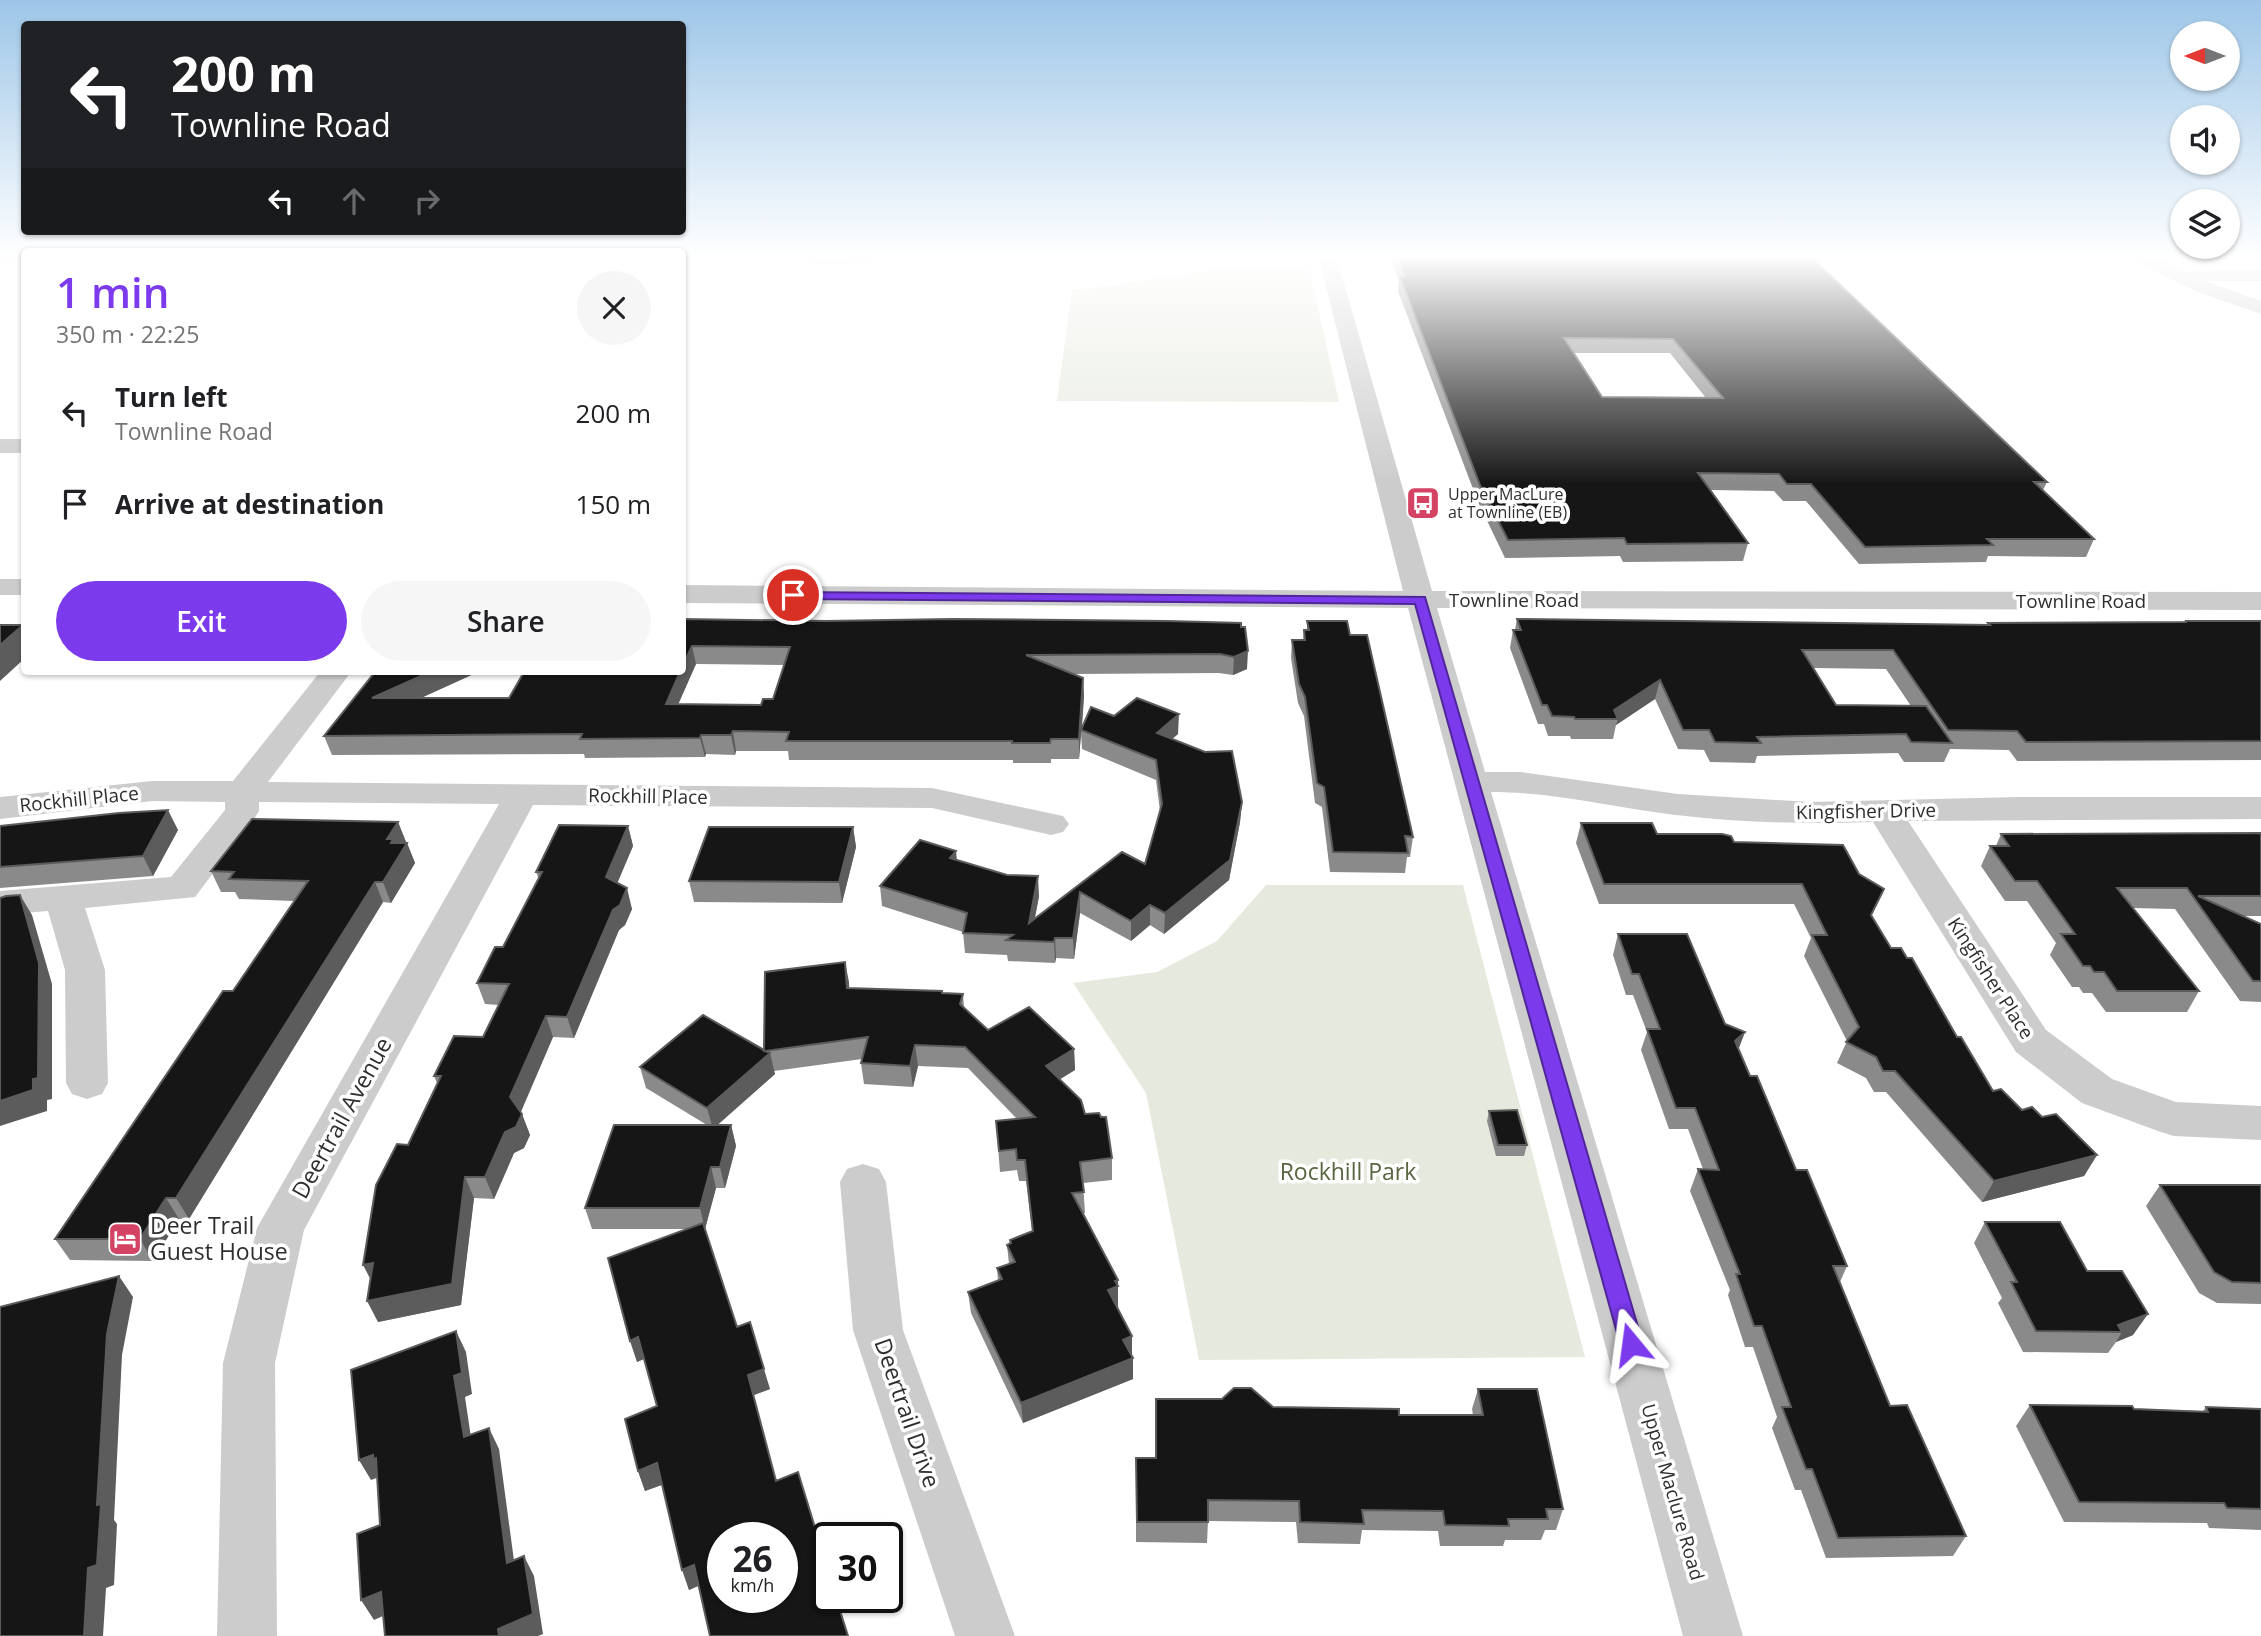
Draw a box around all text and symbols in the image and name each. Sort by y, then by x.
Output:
north arrow [2170,21,2240,91]
map controls [2170,21,2240,259]
text: 200 m [171,40,316,106]
icon: left [56,49,147,140]
text: Townline Road [171,103,391,146]
button: sound [2170,105,2240,175]
icon: left [262,182,300,220]
icon: ahead [335,182,373,220]
icon: right [408,182,446,220]
button: layers [2170,189,2240,259]
text: 1 min [56,263,169,320]
button: close [577,271,651,345]
text: 350 m · 22:25 [56,318,199,350]
text: Turn left [115,379,227,415]
icon: left [56,394,94,432]
text: 200 m [576,395,651,431]
text: Townline Road [115,415,273,447]
place label: Upper MacLure at Townline (EB) [1448,483,1567,523]
bus stop icon: Upper MacLure at Townline (EB) [1404,484,1442,522]
icon: arrive [56,485,94,523]
text: Arrive at destination [115,486,384,522]
text: 150 m [576,486,651,522]
pin [763,565,823,625]
icon: arrive [774,576,812,614]
button: Exit [56,581,347,661]
button: Share [361,581,651,661]
street label: Townline Road [1449,587,1579,613]
street label: Townline Road [2016,588,2146,614]
street label: Rockhill Place [18,780,140,818]
street label: Rockhill Place [588,782,708,810]
street label: Kingfisher Drive [1796,797,1936,825]
street label: Kingfisher Place [1942,912,2040,1044]
street label: Deertrail Avenue [284,1031,399,1204]
park label: Rockhill Park [1280,1155,1416,1187]
place label: Deer Trail Guest House [150,1209,288,1267]
hotel icon: Deer Trail Guest House [106,1220,144,1258]
position arrow [1594,1307,1668,1381]
street label: Deertrail Drive [867,1334,948,1492]
street label: Upper Maclure Road [1635,1401,1711,1583]
speed limit sign: 30 [812,1522,903,1613]
text: 26 [732,1535,773,1582]
text: km/h [731,1573,774,1597]

